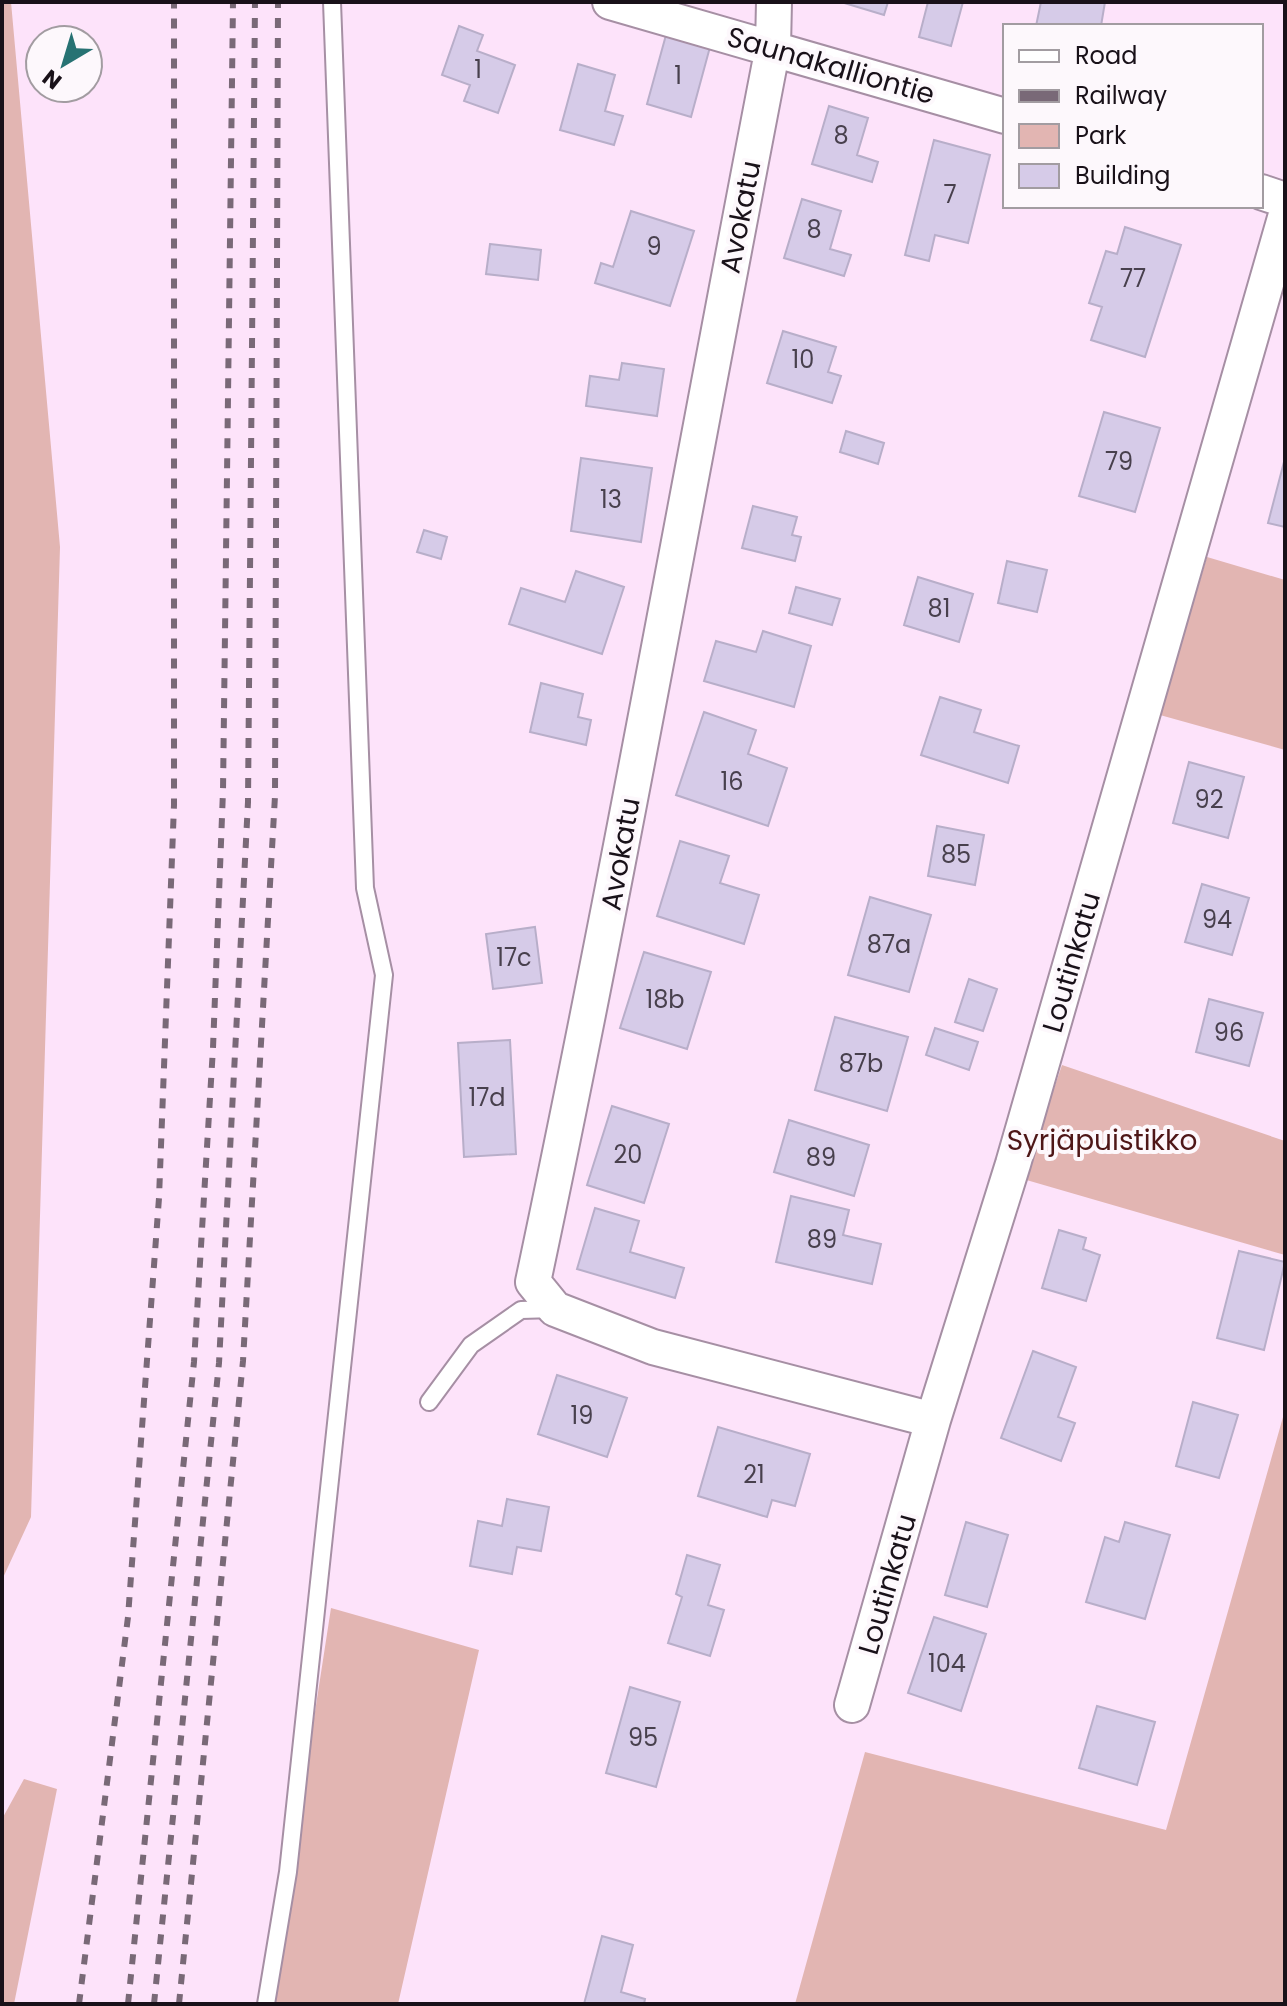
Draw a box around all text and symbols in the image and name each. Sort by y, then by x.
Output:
street label: Saunakalliontie [722,17,939,114]
north arrow [24,24,104,104]
legend [1003,24,1263,208]
text: Road [1075,39,1137,72]
house number: 1 [474,53,482,86]
house number: 1 [674,59,682,92]
text: N [36,62,68,97]
text: Railway [1075,79,1168,112]
house number: 8 [833,119,849,152]
text: Park [1075,119,1127,152]
street label: Avokatu [710,157,771,277]
text: Building [1075,159,1171,192]
house number: 7 [943,178,957,211]
house number: 8 [806,213,822,246]
house number: 9 [646,230,662,263]
house number: 77 [1120,262,1146,295]
house number: 10 [792,343,814,376]
house number: 79 [1105,445,1133,478]
house number: 13 [600,483,622,516]
house number: 81 [928,592,950,625]
house number: 16 [721,765,743,798]
house number: 92 [1195,783,1223,816]
street label: Avokatu [591,795,650,914]
house number: 85 [941,838,971,871]
street label: Loutinkatu [1033,887,1110,1037]
house number: 94 [1202,903,1232,936]
house number: 87a [867,928,911,961]
house number: 17c [496,941,532,974]
house number: 18b [645,983,685,1016]
house number: 96 [1214,1016,1244,1049]
house number: 87b [839,1047,883,1080]
house number: 17d [468,1081,506,1114]
park label: Syrjäpuistikko [1007,1121,1197,1160]
house number: 20 [614,1138,642,1171]
house number: 89 [806,1141,836,1174]
house number: 89 [807,1223,837,1256]
house number: 19 [571,1399,593,1432]
house number: 21 [743,1458,765,1491]
street label: Loutinkatu [849,1509,926,1659]
house number: 104 [928,1647,966,1680]
house number: 95 [628,1721,658,1754]

